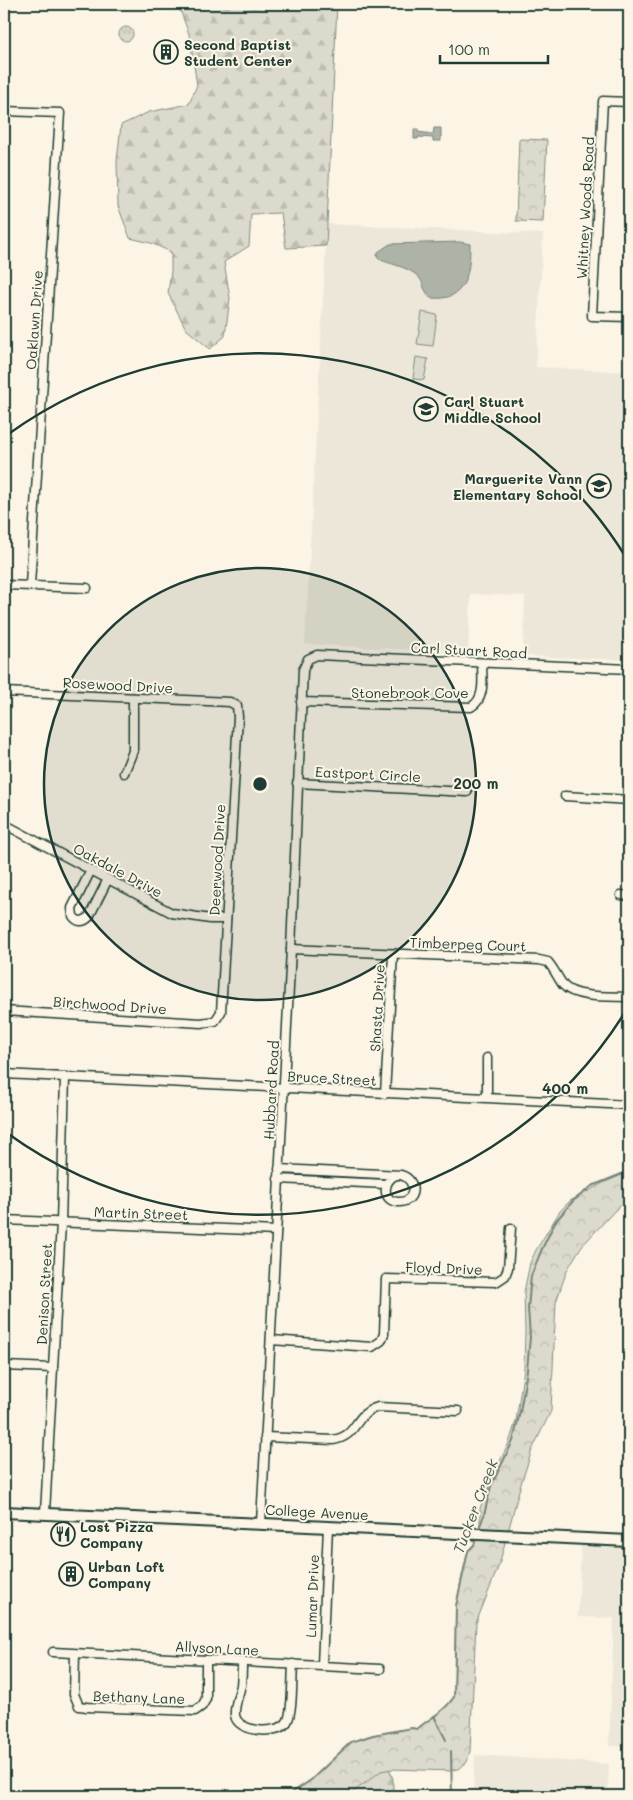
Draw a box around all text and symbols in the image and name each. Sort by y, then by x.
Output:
scale bar [440,32,548,64]
place label: Second Baptist Student Center [184,35,292,70]
building icon: Second Baptist Student Center [153,39,179,65]
text: 100 m [448,39,490,59]
street label: Whitney Woods Road [572,136,598,280]
street label: Oaklawn Drive [21,270,47,370]
place label: Carl Stuart Middle School [444,392,541,427]
school or university icon: Carl Stuart Middle School [413,396,439,422]
place label: Marguerite Vann Elementary School [453,469,582,504]
school or university icon: Marguerite Vann Elementary School [586,473,612,499]
street label: Carl Stuart Road [410,637,528,663]
street label: Rosewood Drive [62,673,174,697]
street label: Stonebrook Cove [351,683,469,702]
street label: Eastport Circle [315,762,421,786]
text: 200 m [454,773,499,793]
centre of rings [251,775,269,793]
street label: Deerwood Drive [205,804,229,916]
street label: Oakdale Drive [70,838,166,902]
street label: Timberpeg Court [409,932,527,956]
street label: Shasta Drive [365,964,389,1052]
street label: Birchwood Drive [52,992,168,1018]
street label: Hubbard Road [259,1040,283,1140]
street label: Bruce Street [287,1066,377,1090]
text: 400 m [542,1078,588,1098]
street label: Martin Street [94,1202,188,1224]
street label: Denison Street [32,1242,56,1346]
street label: Floyd Drive [405,1257,483,1279]
water label: Tucker Creek [448,1455,503,1556]
street label: College Avenue [265,1500,369,1524]
place label: Lost Pizza Company [80,1517,154,1552]
restaurant icon: Lost Pizza Company [50,1521,76,1547]
street label: Lumar Drive [301,1554,323,1638]
place label: Urban Loft Company [88,1557,165,1592]
building icon: Urban Loft Company [58,1561,84,1587]
street label: Allyson Lane [175,1636,259,1660]
street label: Bethany Lane [93,1686,185,1708]

